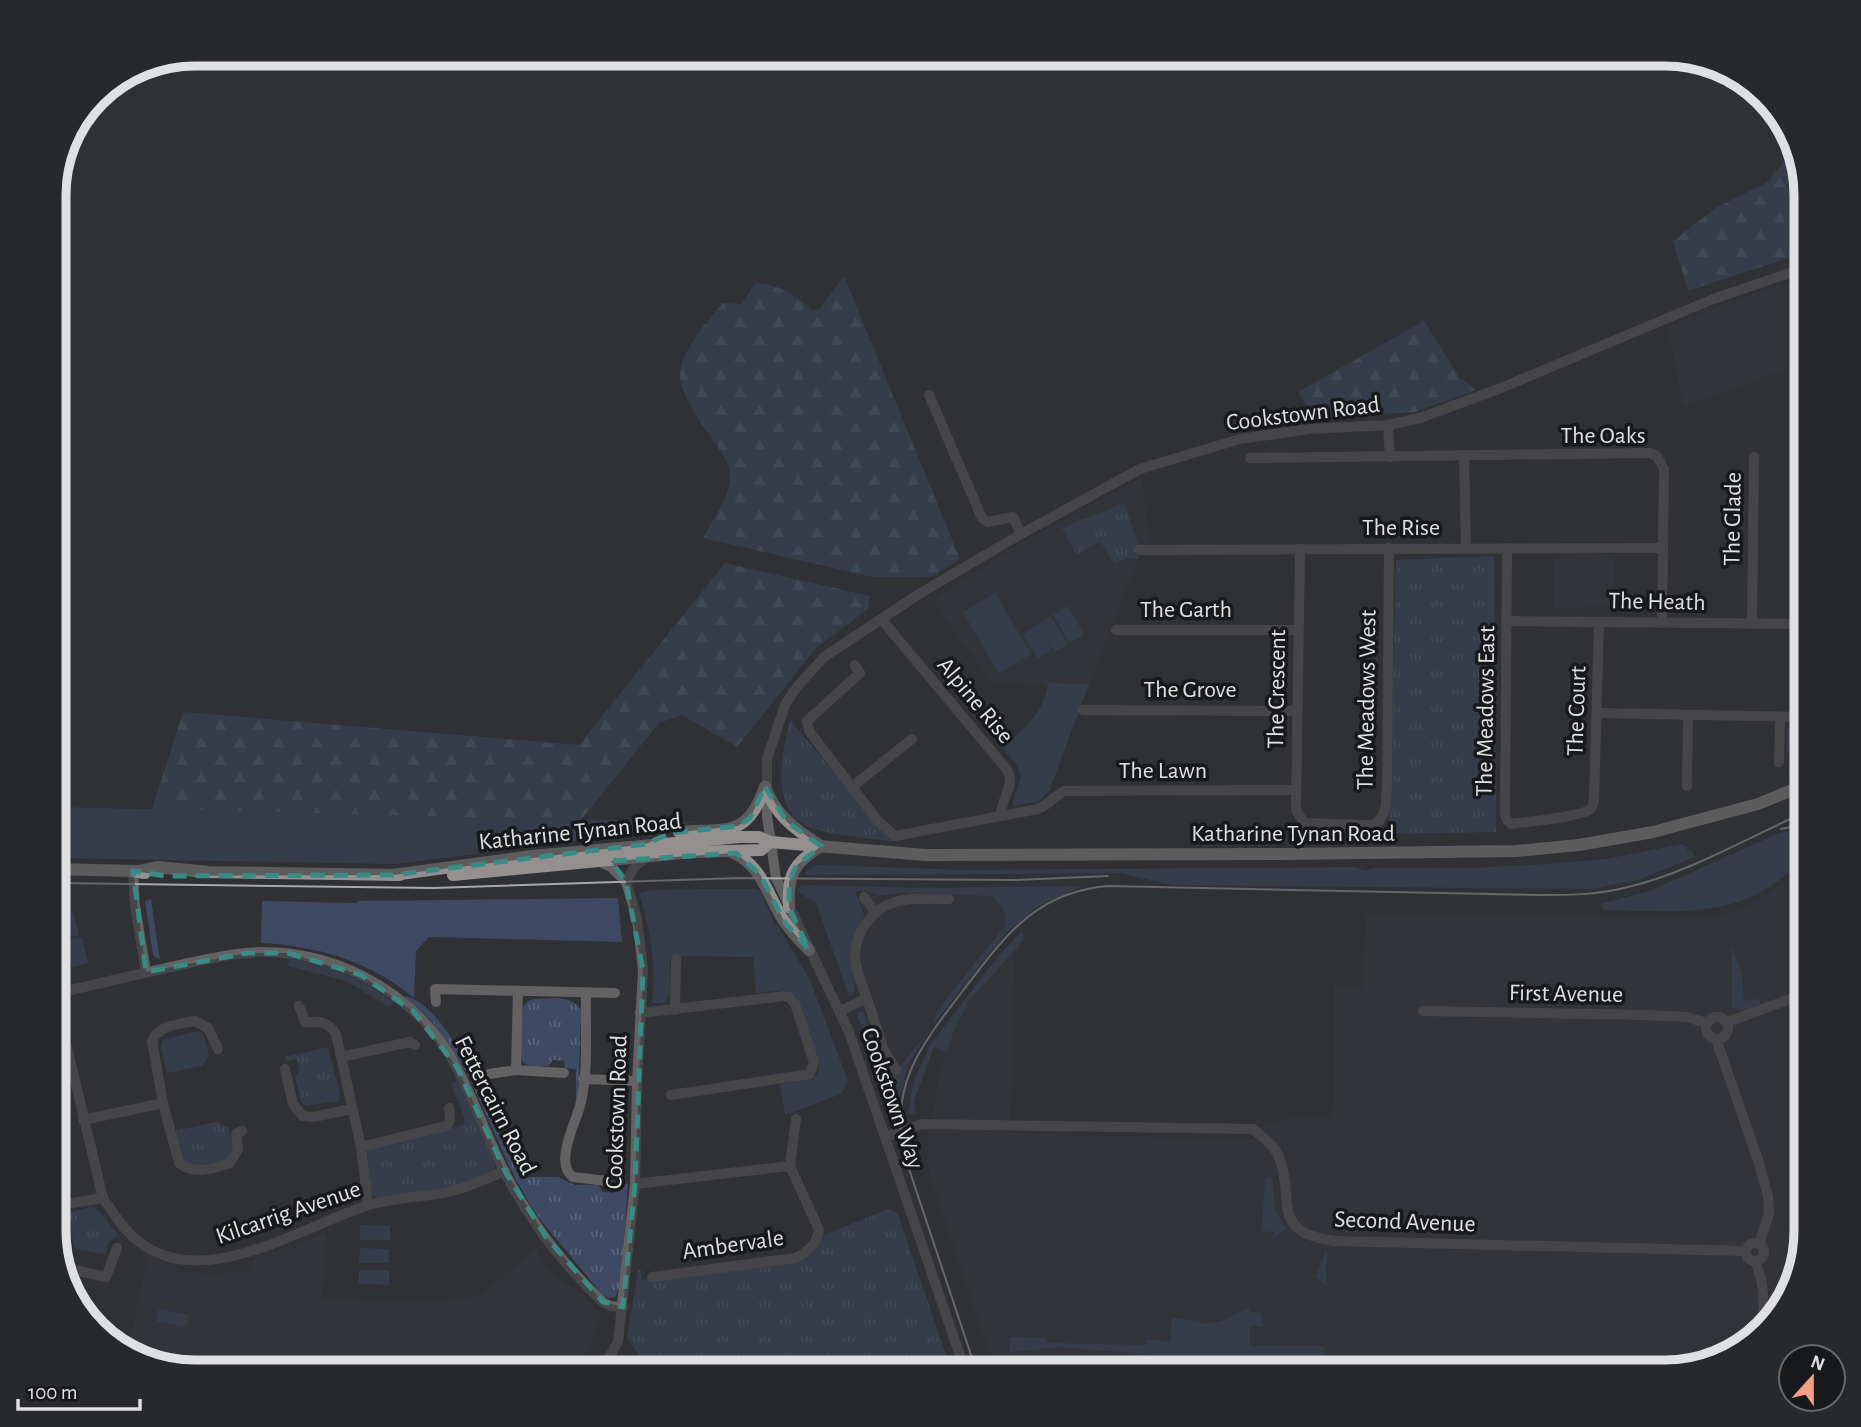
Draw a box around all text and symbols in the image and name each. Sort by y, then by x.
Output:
street label: Cookstown Road [1225,393,1381,435]
street label: The Oaks [1560,424,1646,448]
street label: The Glade [1720,472,1746,566]
street label: The Rise [1362,516,1440,540]
street label: The Heath [1608,589,1706,615]
street label: The Garth [1140,598,1232,622]
street label: The Meadows West [1353,609,1381,790]
street label: The Meadows East [1473,625,1499,797]
street label: The Crescent [1264,629,1290,749]
street label: Alpine Rise [933,653,1018,748]
street label: The Court [1563,665,1591,757]
street label: The Grove [1144,678,1237,702]
street label: The Lawn [1119,759,1207,783]
street label: Katharine Tynan Road [478,809,683,855]
street label: Katharine Tynan Road [1191,822,1395,846]
street label: First Avenue [1509,981,1623,1007]
street label: Cookstown Way [857,1025,927,1172]
street label: Fettercairn Road [450,1032,540,1179]
street label: Cookstown Road [602,1034,632,1190]
street label: Kilcarrig Avenue [213,1177,364,1249]
street label: Second Avenue [1334,1208,1476,1236]
street label: Ambervale [681,1226,785,1264]
north arrow [1777,1343,1847,1413]
text: N [1808,1352,1827,1375]
scale bar [18,1368,140,1412]
text: 100 m [28,1382,78,1403]

